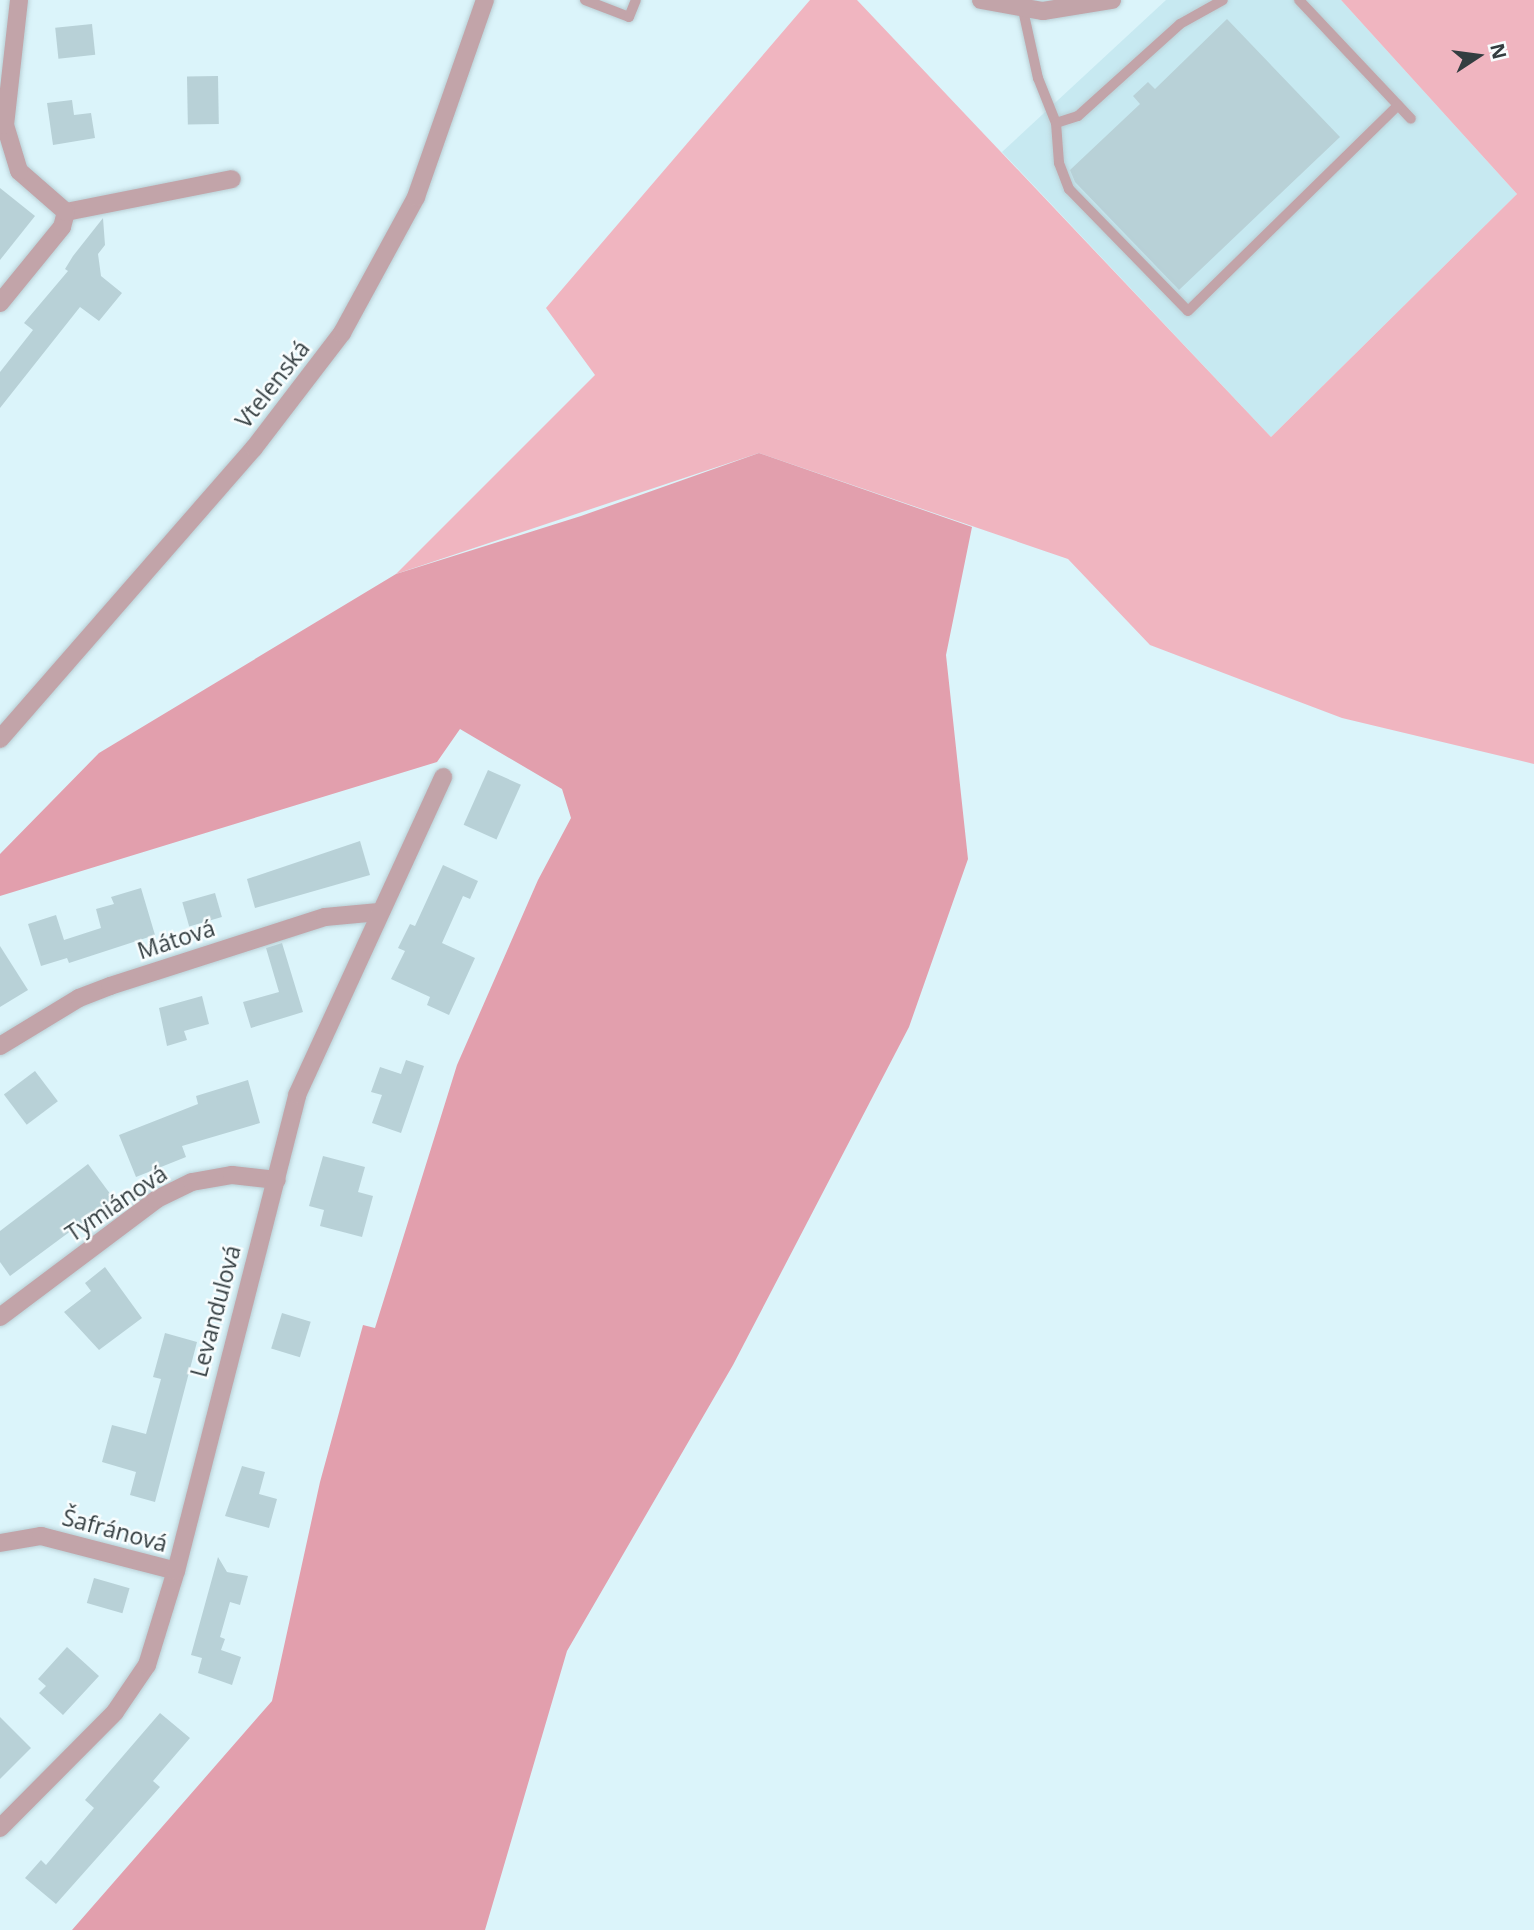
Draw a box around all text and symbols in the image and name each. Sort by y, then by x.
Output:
north arrow [1443,21,1513,91]
text: N [1484,41,1513,62]
street label: Vtelenská [229,335,315,433]
street label: Mátová [134,914,218,964]
street label: Tymiánová [60,1159,172,1247]
street label: Levandulová [184,1242,246,1380]
street label: Šafránová [59,1503,171,1557]

